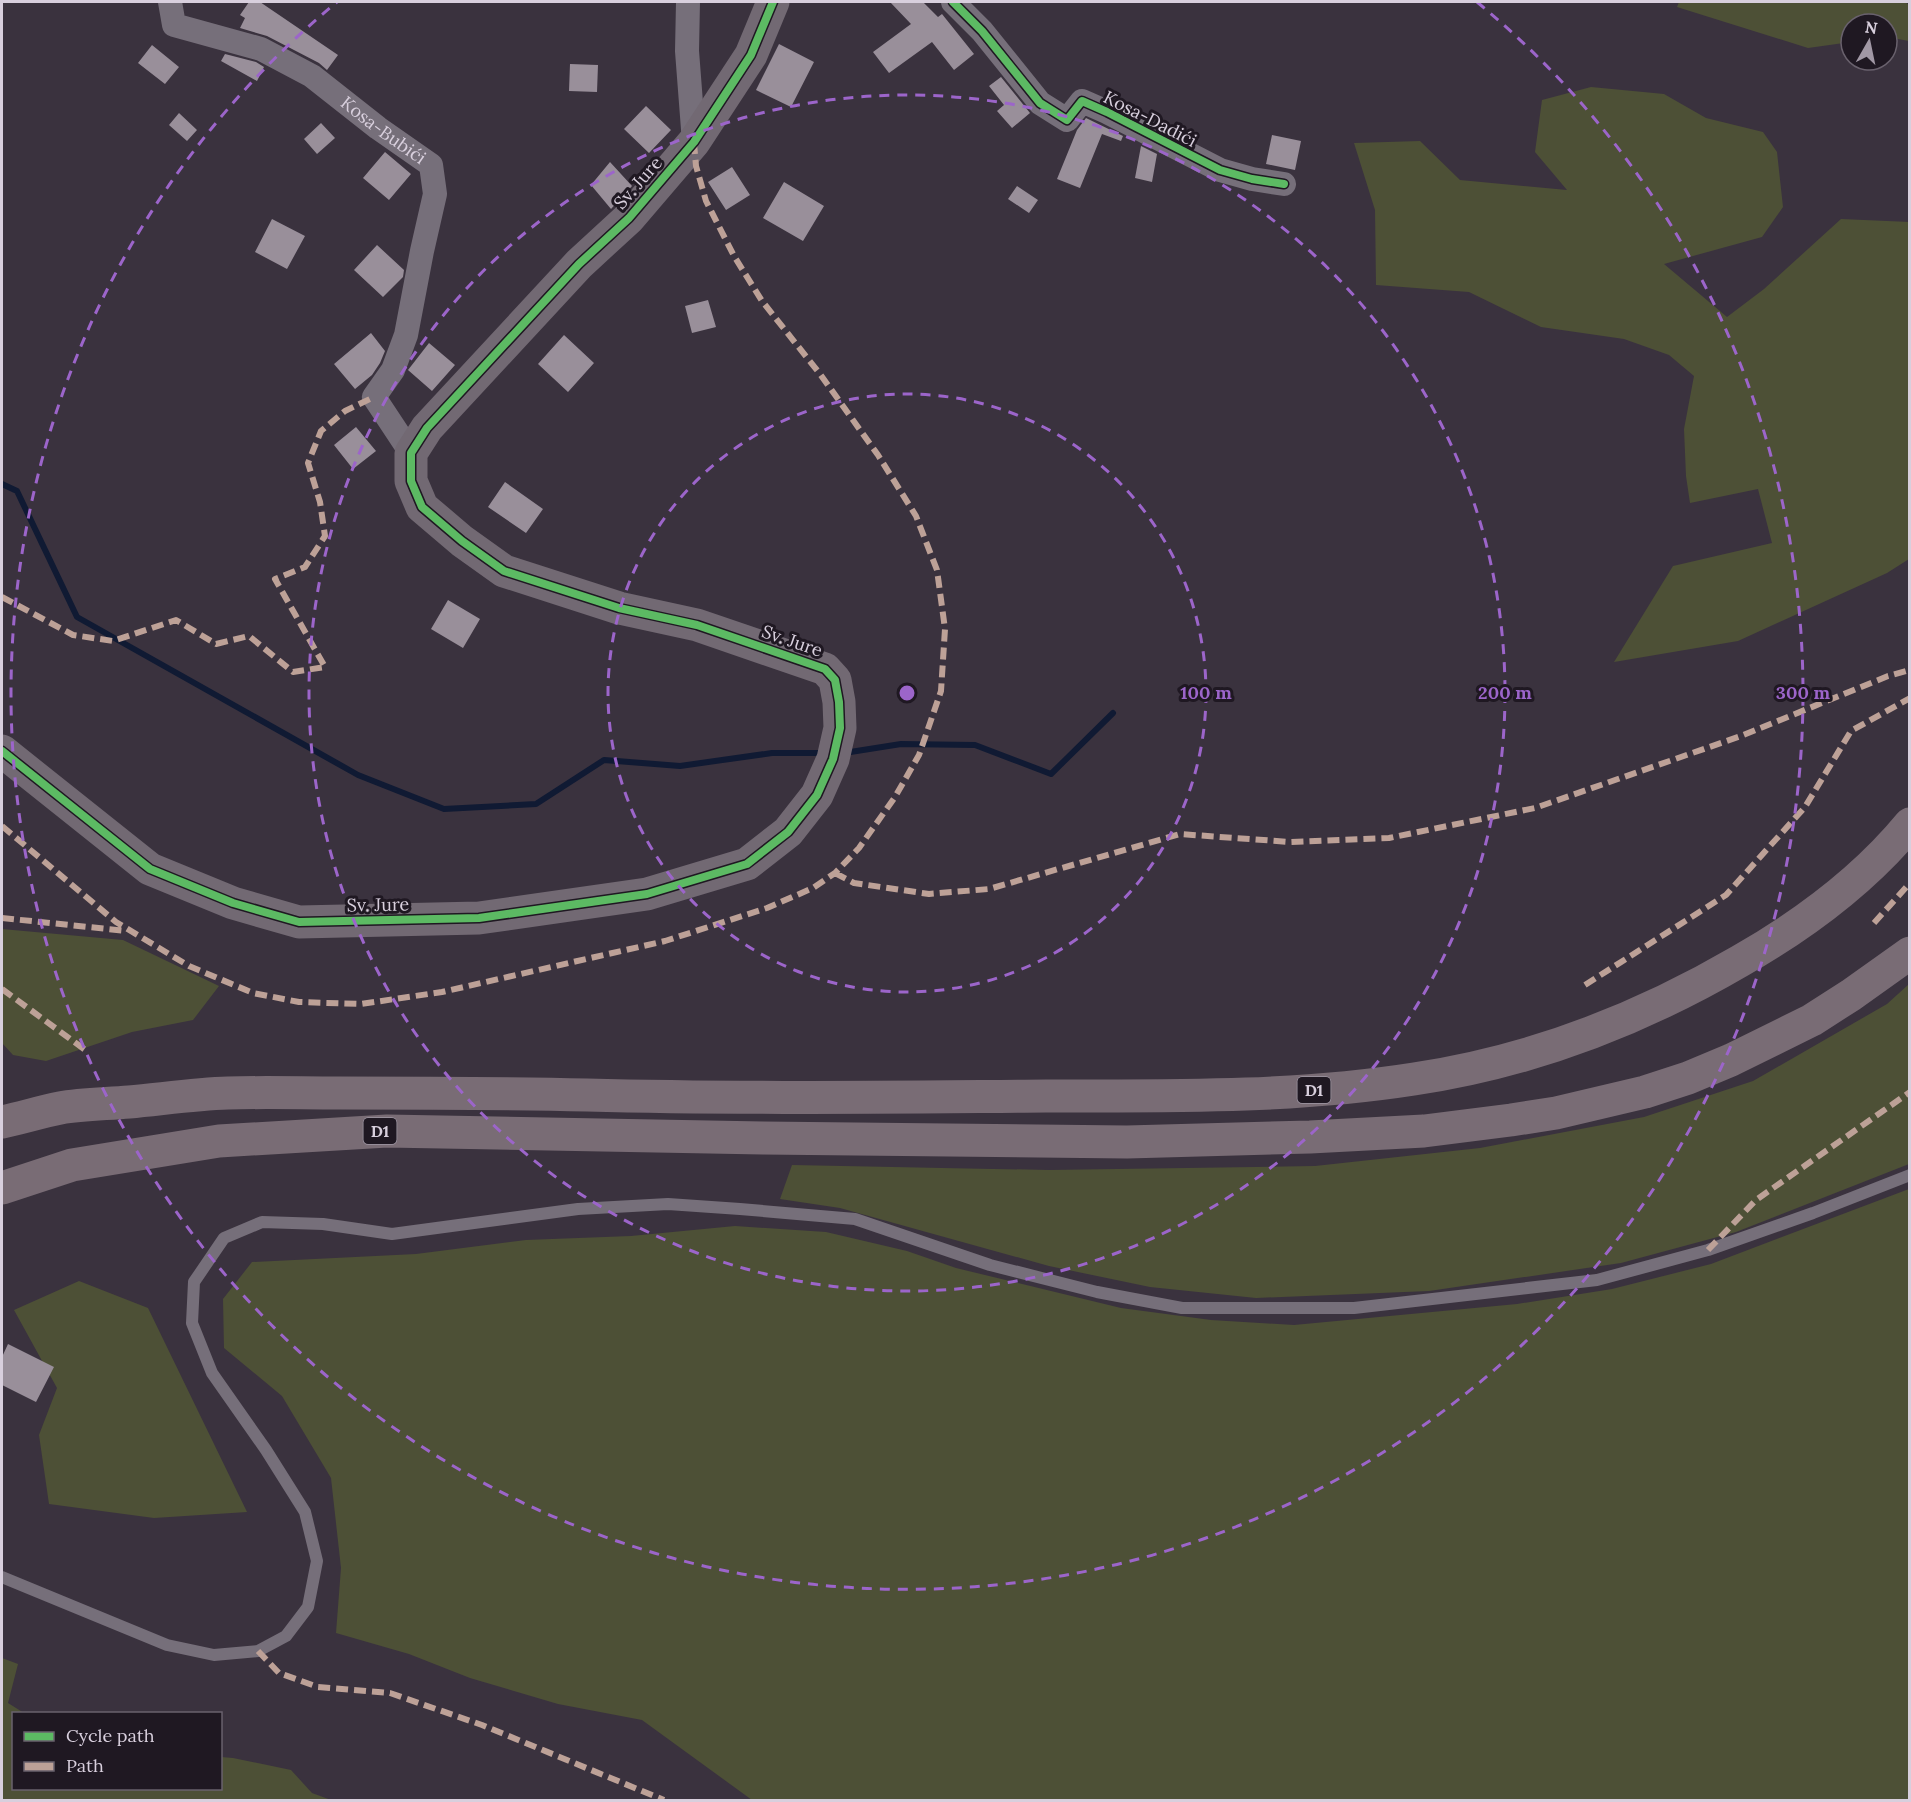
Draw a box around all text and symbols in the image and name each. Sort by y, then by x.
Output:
north arrow [1839,12,1899,72]
text: N [1864,16,1879,38]
street label: Kosa-Dadići [1100,85,1201,152]
street label: Kosa-Bubići [336,91,431,169]
street label: Sv. Jure [608,151,667,214]
street label: Sv. Jure [759,619,826,662]
text: 100 m [1180,681,1232,704]
text: 200 m [1478,681,1532,704]
text: 300 m [1776,681,1831,704]
centre of rings [897,683,917,703]
street label: Sv. Jure [347,892,410,917]
road number: D1 [1298,1077,1330,1103]
road number: D1 [364,1118,397,1144]
legend [12,1712,222,1790]
text: Cycle path [66,1724,155,1747]
text: Path [66,1754,104,1777]

